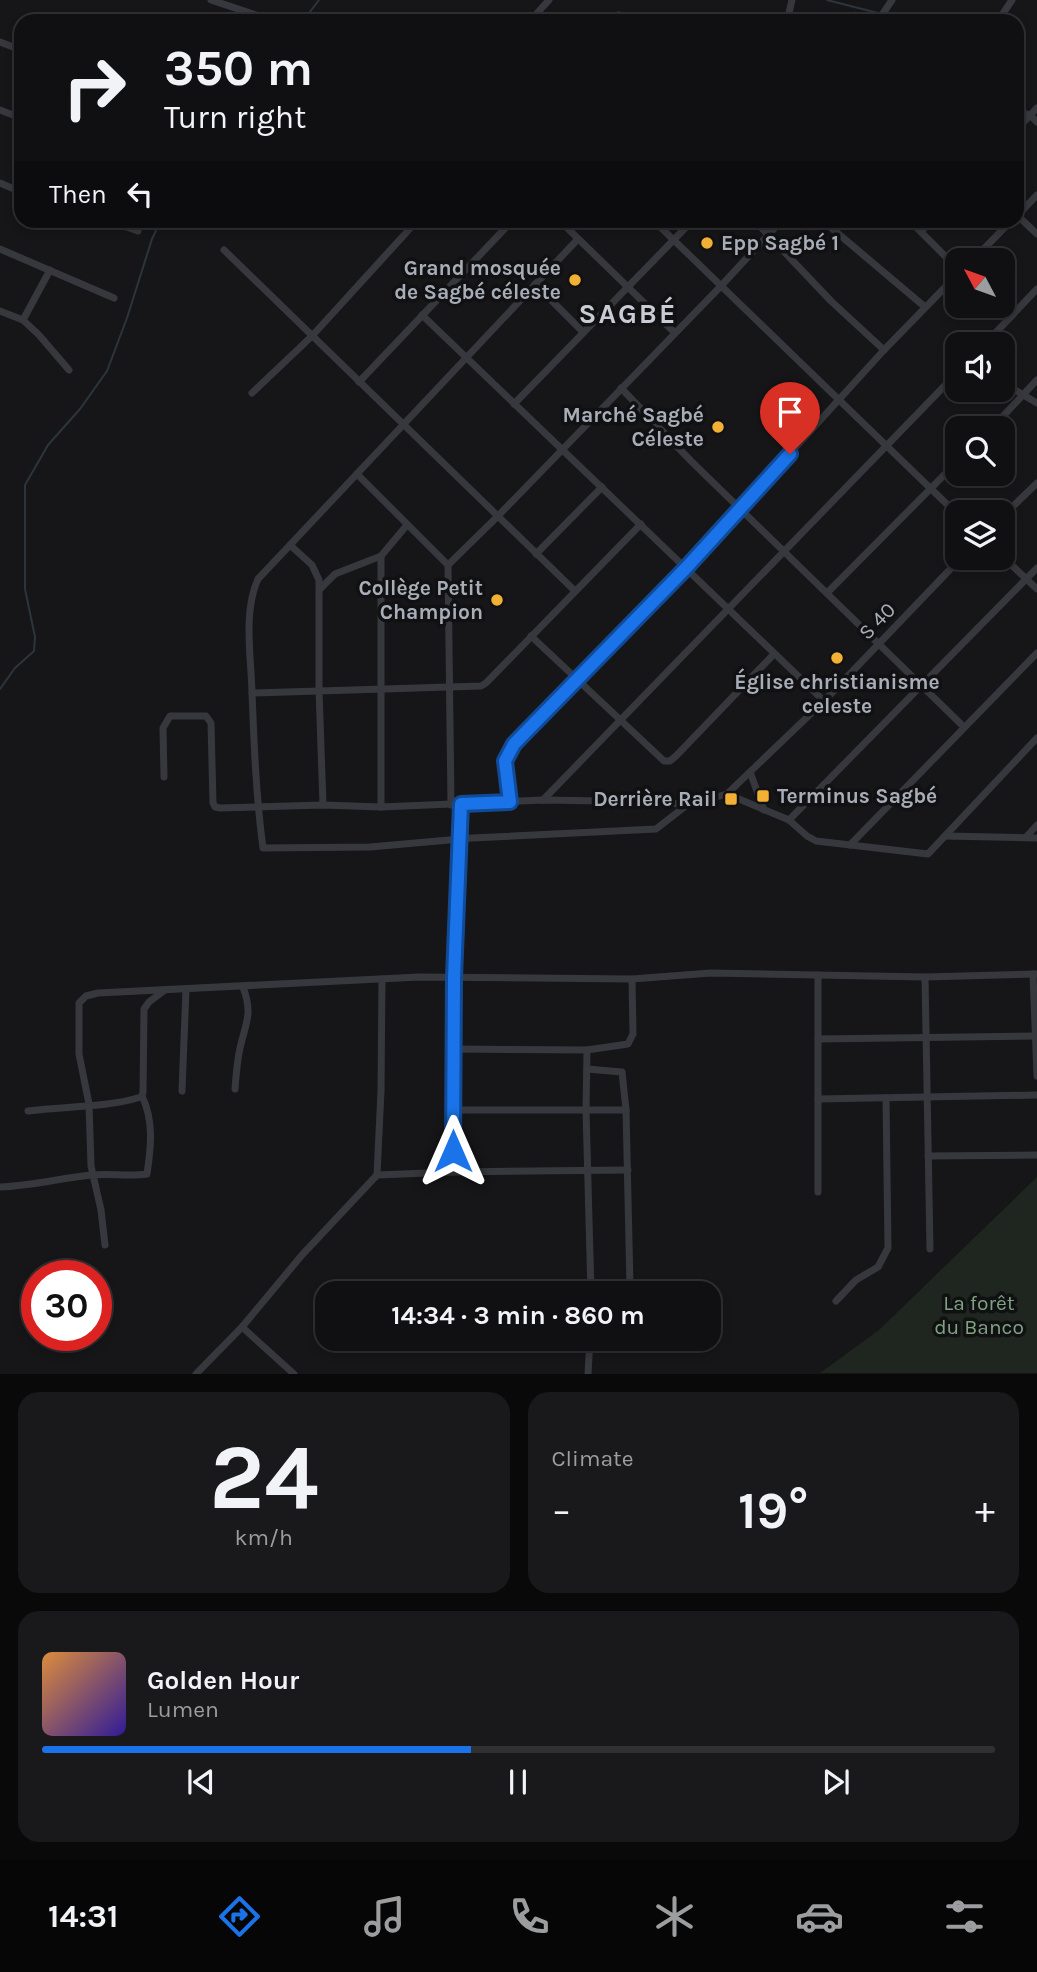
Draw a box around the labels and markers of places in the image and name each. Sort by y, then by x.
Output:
place label: Epp Sagbé 1 [721,231,839,255]
marker: Epp Sagbé 1 [699,235,715,251]
place label: Grand mosquée de Sagbé céleste [394,256,561,304]
marker: Grand mosquée de Sagbé céleste [567,272,583,288]
pin [760,382,820,454]
place label: Marché Sagbé Céleste [563,403,704,451]
marker: Marché Sagbé Céleste [710,419,726,435]
place label: Collège Petit Champion [358,576,483,624]
marker: Collège Petit Champion [489,592,505,608]
marker: Église christianisme celeste [829,650,845,666]
place label: Église christianisme celeste [734,668,940,718]
place label: Terminus Sagbé [777,784,937,808]
place label: Derrière Rail [593,787,717,811]
marker: Terminus Sagbé [755,788,771,804]
marker: Derrière Rail [723,791,739,807]

